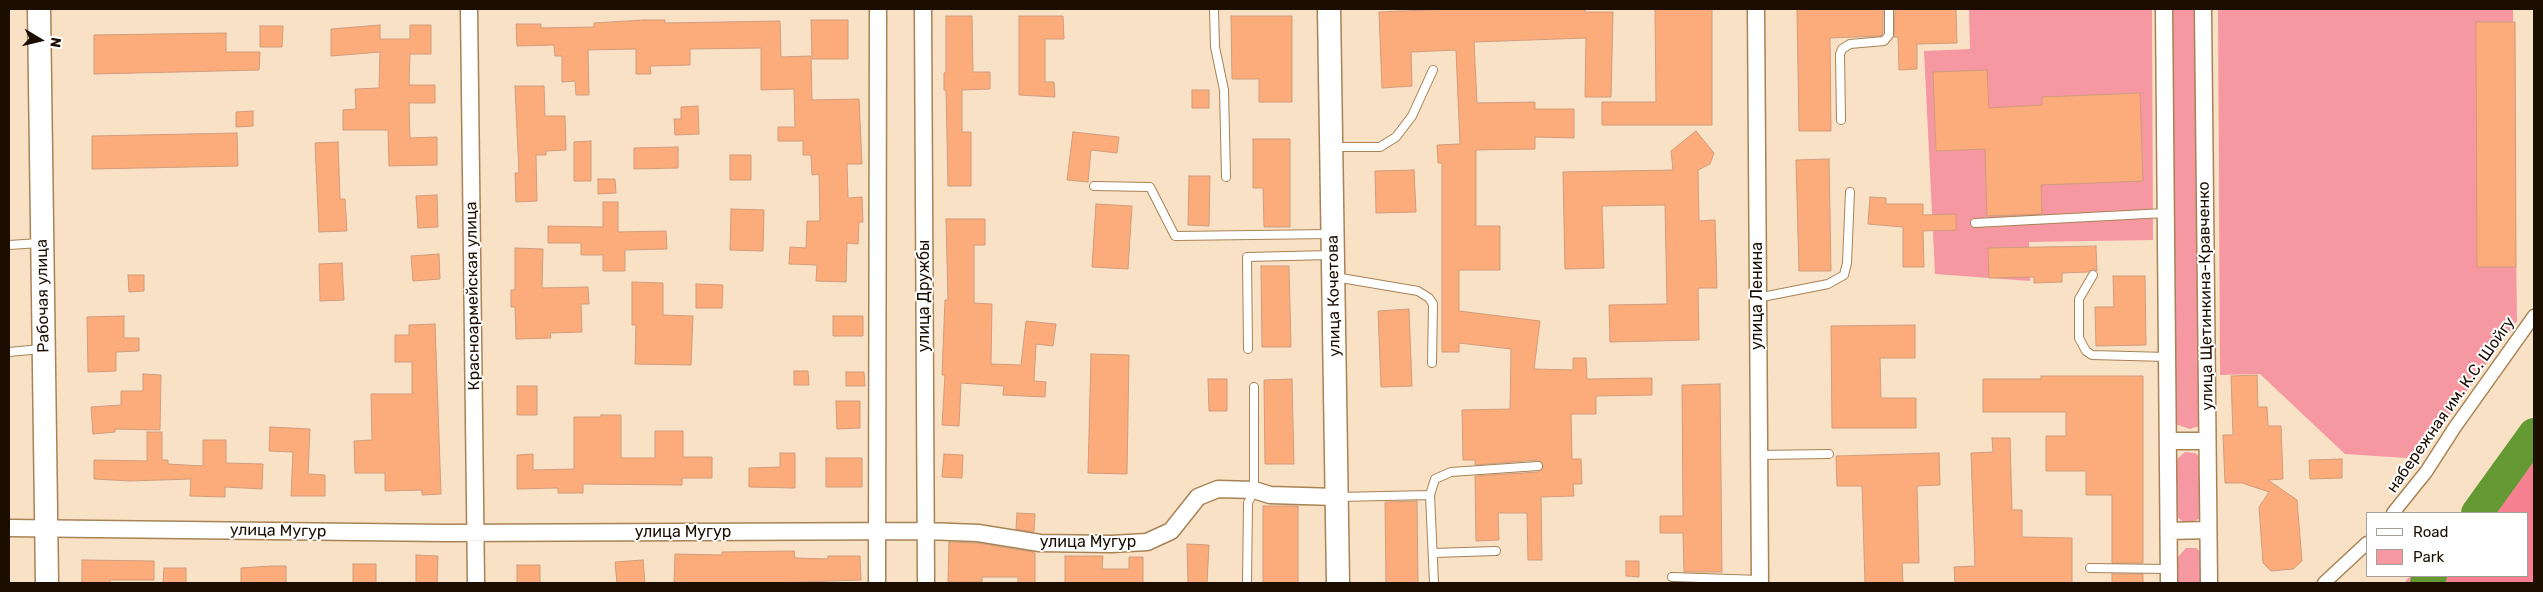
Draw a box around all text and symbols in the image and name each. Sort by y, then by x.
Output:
north arrow [15,15,65,65]
text: N [46,36,64,49]
street label: улица Щетинкина-Кравченко [2194,181,2218,411]
street label: Красноармейская улица [462,201,484,391]
street label: улица Кочетова [1323,235,1345,357]
street label: Рабочая улица [32,239,54,353]
street label: улица Дружбы [914,240,934,352]
street label: улица Ленина [1747,242,1767,350]
street label: набережная им. К.С. Шойгу [2383,313,2519,497]
legend [2366,512,2528,577]
street label: улица Мугур [230,521,326,541]
street label: улица Мугур [635,522,731,542]
text: Road [2413,523,2449,541]
street label: улица Мугур [1040,532,1136,552]
text: Park [2413,548,2444,566]

